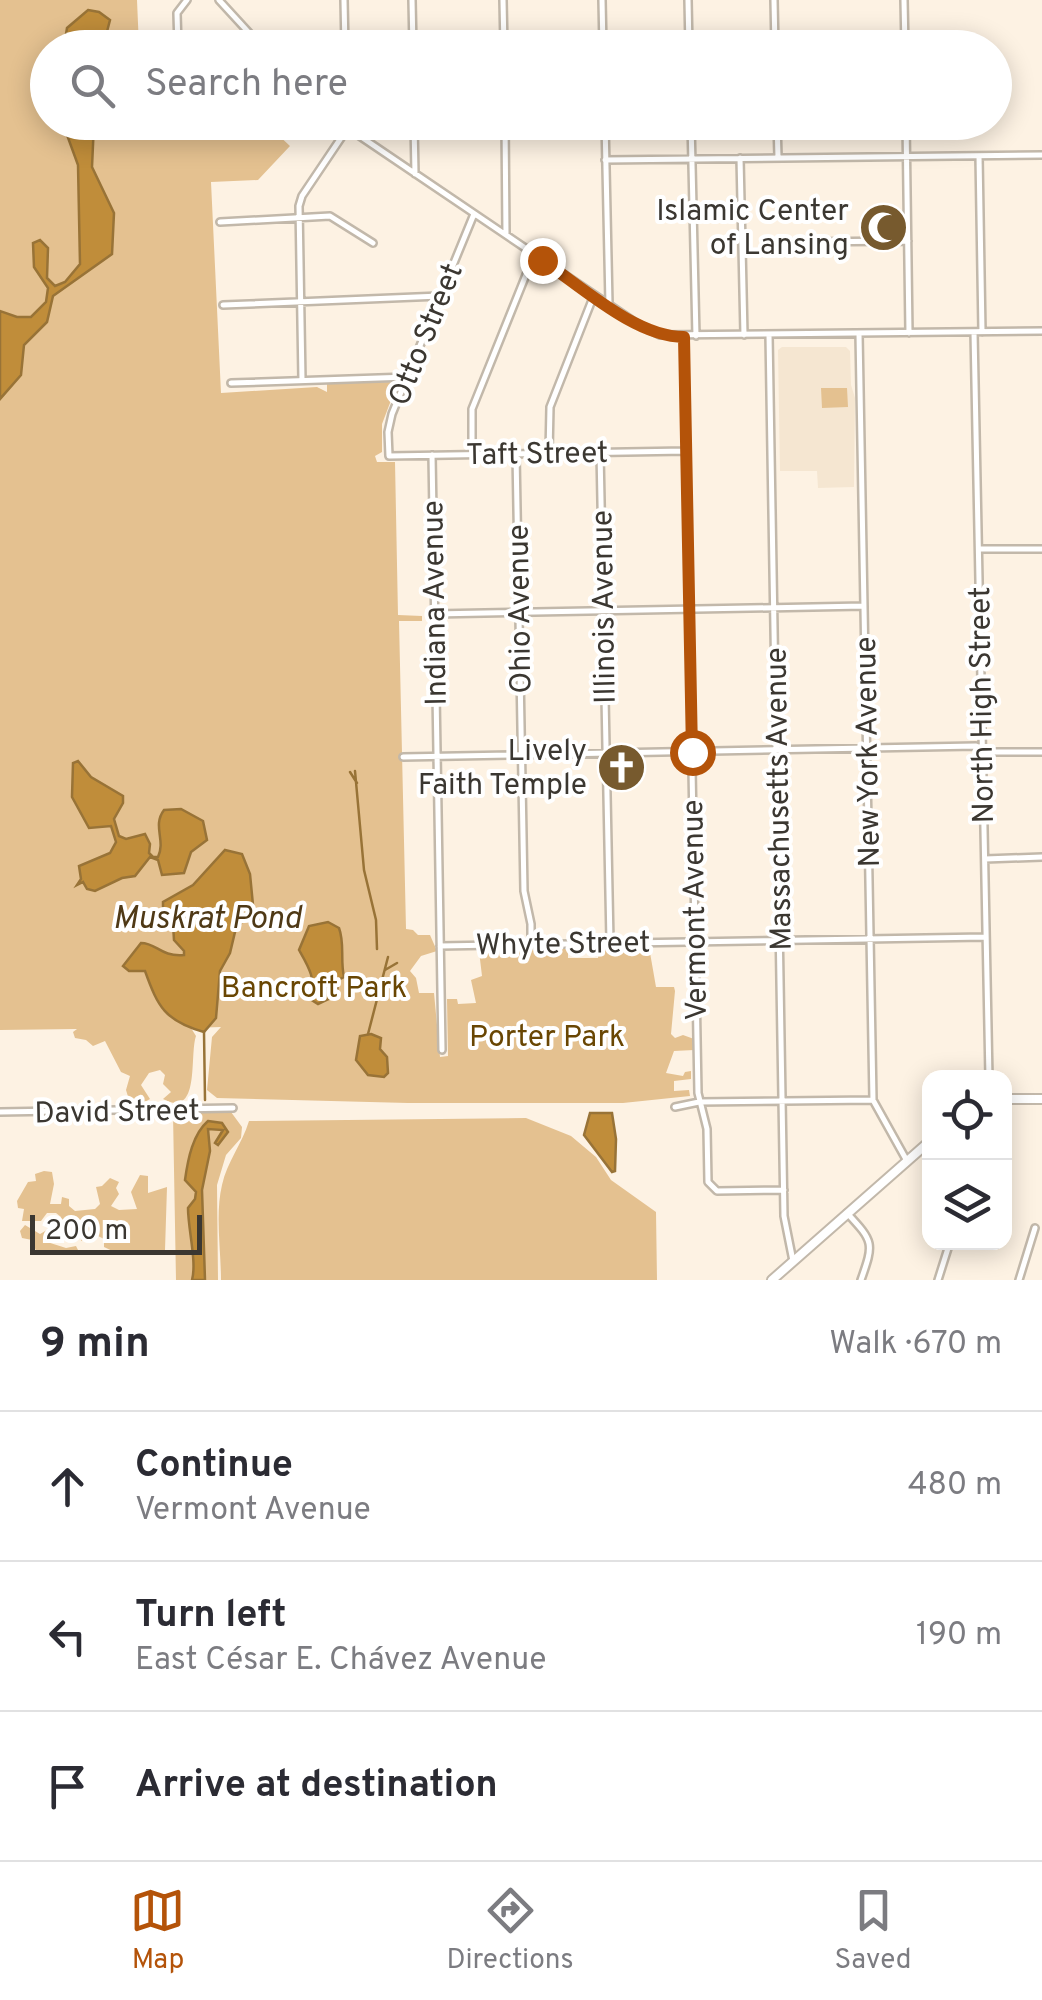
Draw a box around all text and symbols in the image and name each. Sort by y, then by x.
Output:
search box [30,30,1012,140]
icon: search [65,58,120,113]
text: Search here [145,61,348,110]
place label: Islamic Center of Lansing [656,194,849,265]
mosque icon: Islamic Center of Lansing [858,201,910,253]
route end [520,238,566,284]
street label: Otto Street [382,258,473,412]
street label: Taft Street [465,436,609,475]
street label: Indiana Avenue [416,500,457,706]
street label: Illinois Avenue [585,510,626,704]
street label: Ohio Avenue [502,524,541,694]
street label: North High Street [963,586,1004,824]
street label: New York Avenue [849,636,890,868]
street label: Massachusetts Avenue [759,647,802,951]
route start [670,730,716,776]
place label: Lively Faith Temple [418,734,587,805]
church icon: Lively Faith Temple [596,741,648,793]
street label: Vermont Avenue [676,799,717,1021]
water label: Muskrat Pond [113,900,303,940]
street label: Whyte Street [475,925,651,966]
park label: Bancroft Park [221,971,407,1008]
park label: Porter Park [469,1020,625,1057]
map controls [922,1070,1012,1250]
button: locate [922,1070,1012,1160]
street label: David Street [34,1094,200,1133]
button: layers [922,1160,1012,1250]
scale bar [30,1210,202,1254]
text: 200 m [45,1214,128,1250]
text: 9 min [40,1319,150,1372]
text: Walk · 670 m [829,1325,1002,1365]
text: Continue [135,1442,293,1491]
icon: ahead [40,1459,95,1514]
text: 480 m [908,1466,1002,1506]
text: Vermont Avenue [135,1491,371,1531]
text: Turn left [135,1592,287,1641]
icon: left [40,1609,95,1664]
text: 190 m [916,1616,1002,1656]
text: East César E. Chávez Avenue [135,1641,546,1681]
icon: arrive [40,1759,95,1814]
text: Arrive at destination [135,1762,498,1811]
tab: Map [130,1883,185,1979]
tab: Directions [446,1883,574,1979]
tab: Saved [835,1883,912,1979]

